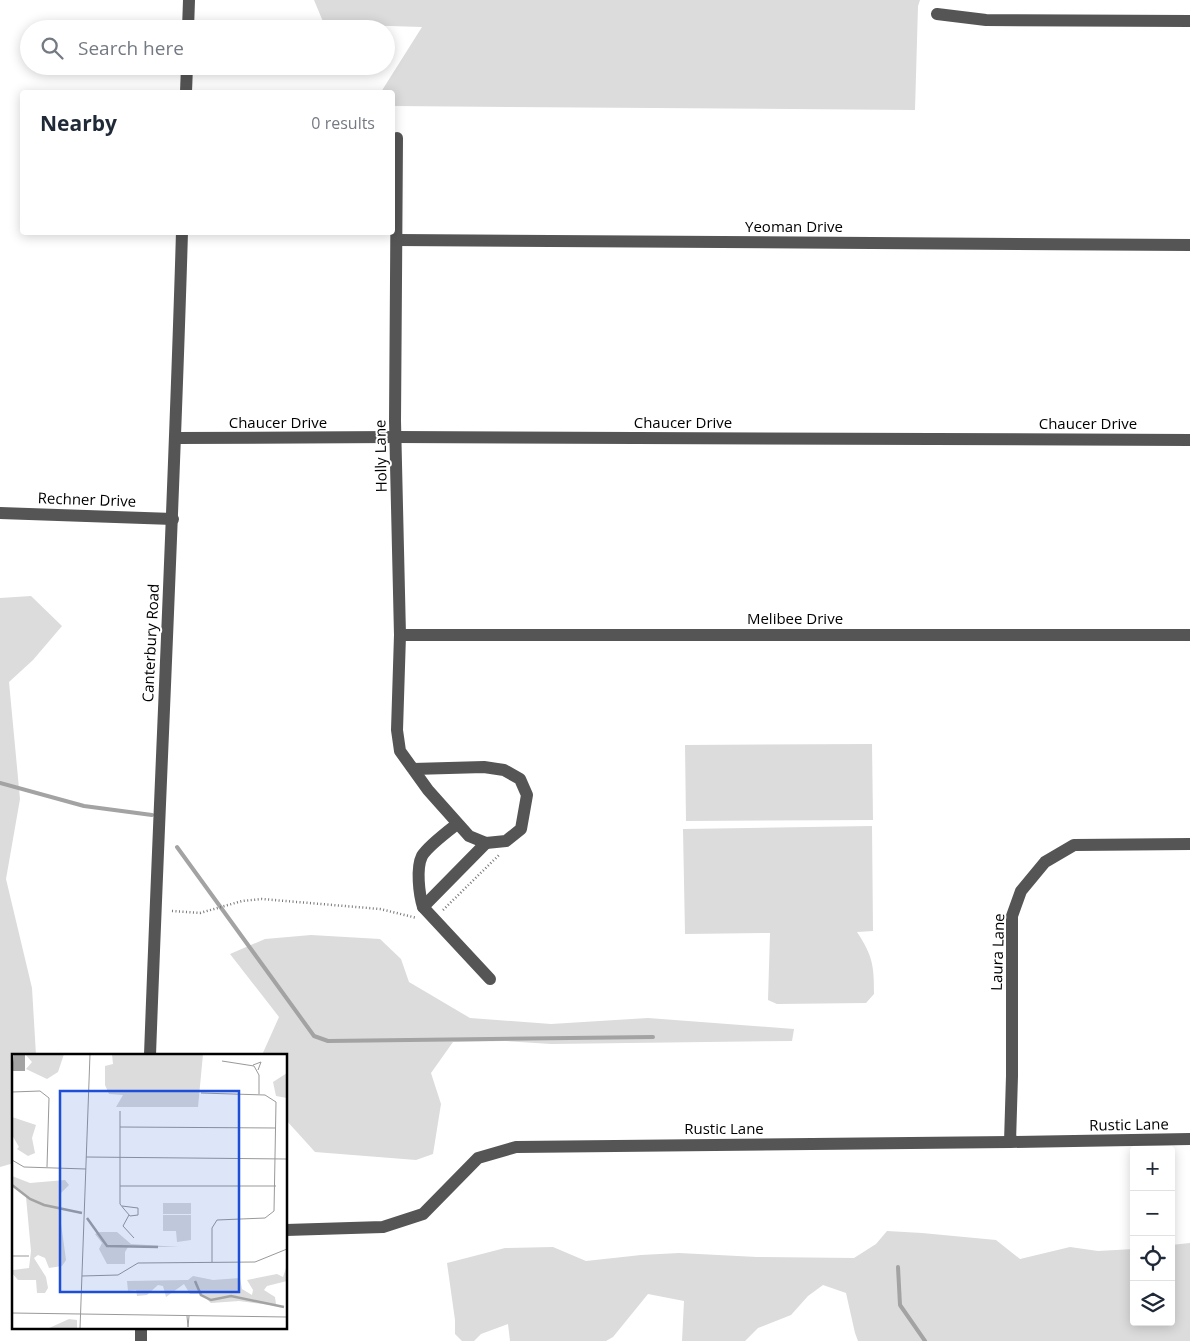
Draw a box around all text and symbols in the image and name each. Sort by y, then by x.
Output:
search box [20,20,395,75]
icon: search [38,34,66,62]
text: Search here [78,35,184,61]
text: Nearby [40,109,117,137]
text: 0 results [311,112,375,134]
street label: Yeoman Drive [745,216,843,236]
street label: Chaucer Drive [229,412,327,432]
street label: Chaucer Drive [634,412,732,432]
street label: Chaucer Drive [1039,413,1137,433]
street label: Holly Lane [369,419,391,493]
street label: Rechner Drive [37,487,137,511]
street label: Canterbury Road [137,583,163,703]
street label: Melibee Drive [747,608,843,628]
street label: Laura Lane [986,913,1008,991]
inset map [12,1054,288,1328]
street label: Rustic Lane [1089,1113,1169,1135]
street label: Rustic Lane [684,1118,764,1138]
map controls [1130,1146,1175,1326]
button: + [1130,1146,1175,1191]
button: − [1130,1191,1175,1236]
button: locate [1130,1236,1175,1281]
button: layers [1130,1281,1175,1326]

